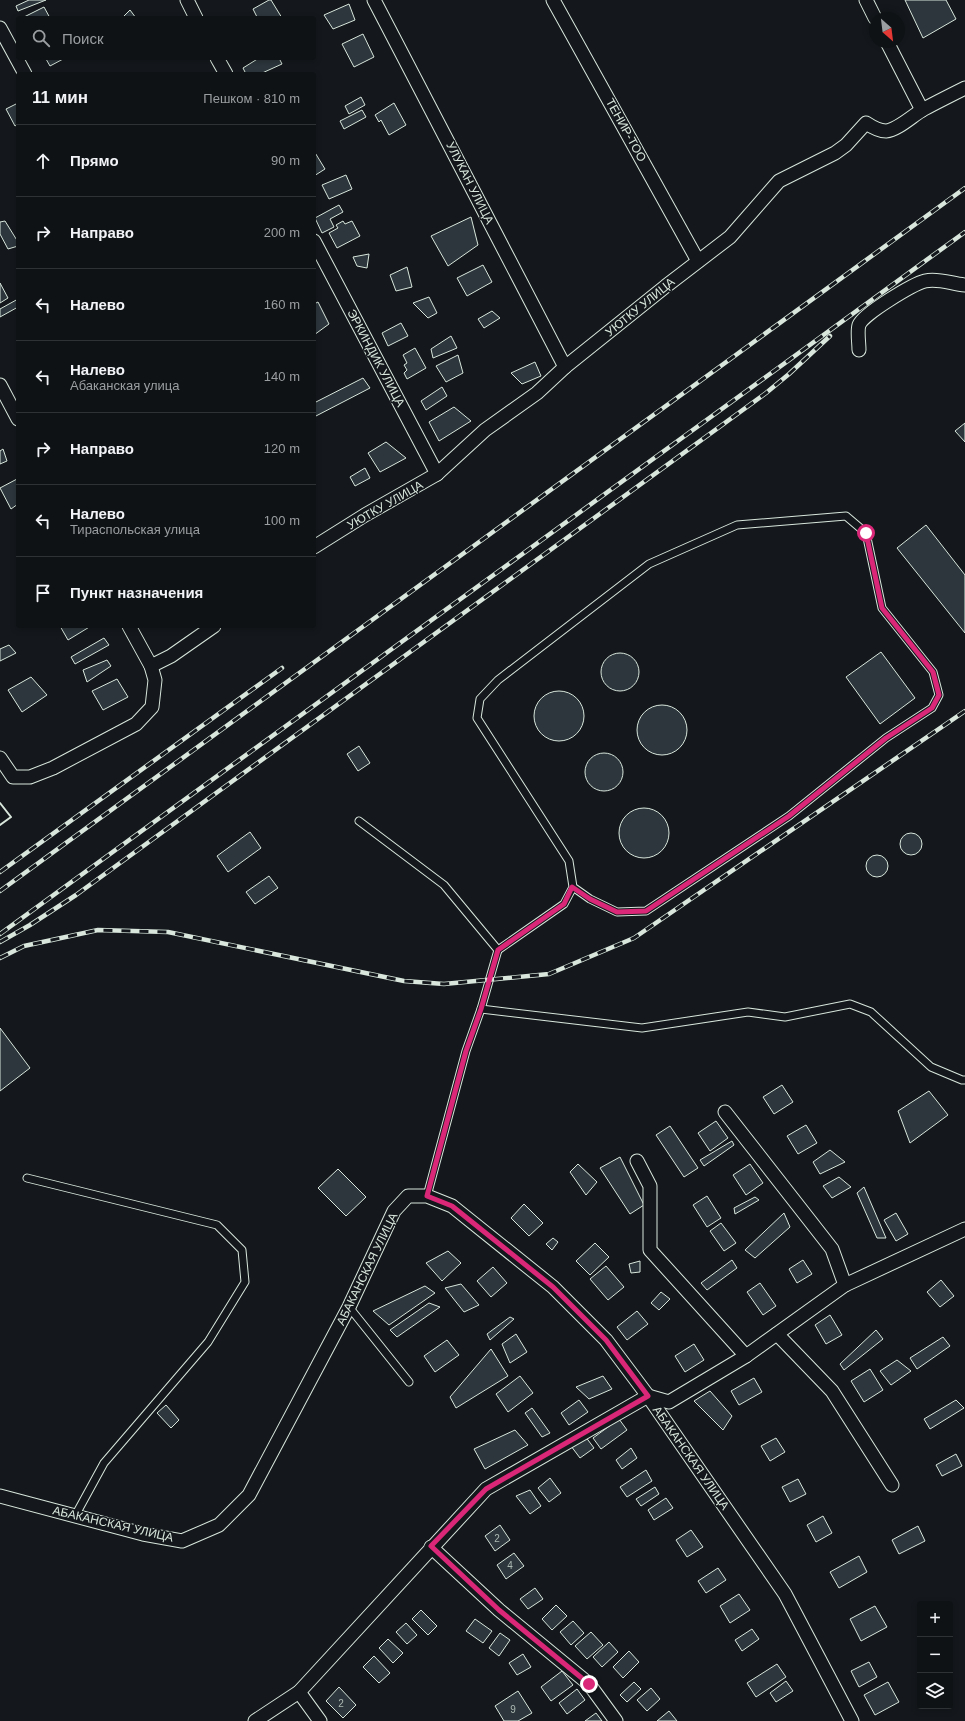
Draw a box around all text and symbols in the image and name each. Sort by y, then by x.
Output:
north arrow [869,12,905,48]
search box [16,16,316,60]
icon: search [30,27,52,49]
text: Поиск [62,30,104,47]
text: 11 мин [32,88,88,107]
text: Пешком · 810 m [203,91,300,106]
street label: ТЕНИР-ТОО [603,96,649,164]
street label: УЛУКАН УЛИЦА [443,140,497,226]
icon: ahead [32,150,54,172]
text: Прямо [70,152,119,169]
text: 90 m [271,153,300,168]
icon: right [32,222,54,244]
text: Направо [70,224,134,241]
text: 200 m [264,225,300,240]
street label: УЮТКУ УЛИЦА [603,275,677,339]
icon: left [32,294,54,316]
text: Налево [70,296,125,313]
text: 160 m [264,297,300,312]
street label: ЭРКИНДИК УЛИЦА [344,307,408,409]
text: Налево [70,361,125,378]
icon: left [32,366,54,388]
text: 140 m [264,369,300,384]
text: Абаканская улица [70,378,180,393]
icon: right [32,438,54,460]
text: Направо [70,440,134,457]
text: 120 m [264,441,300,456]
street label: УЮТКУ УЛИЦА [345,478,425,532]
text: Налево [70,505,125,522]
icon: left [32,510,54,532]
text: 100 m [264,513,300,528]
text: Тираспольская улица [70,522,200,537]
route start [857,524,875,542]
icon: arrive [32,582,54,604]
text: Пункт назначения [70,584,203,601]
street label: АБАКАНСКАЯ УЛИЦА [334,1210,400,1328]
street label: АБАКАНСКАЯ УЛИЦА [650,1403,732,1513]
street label: АБАКАНСКАЯ УЛИЦА [51,1503,175,1545]
house number: 2 [494,1533,500,1544]
house number: 4 [507,1560,513,1571]
map controls [917,1601,953,1709]
button: + [917,1601,953,1637]
button: − [917,1637,953,1673]
button: layers [917,1673,953,1709]
route end [580,1675,598,1693]
house number: 2 [338,1698,344,1709]
house number: 9 [510,1704,516,1715]

